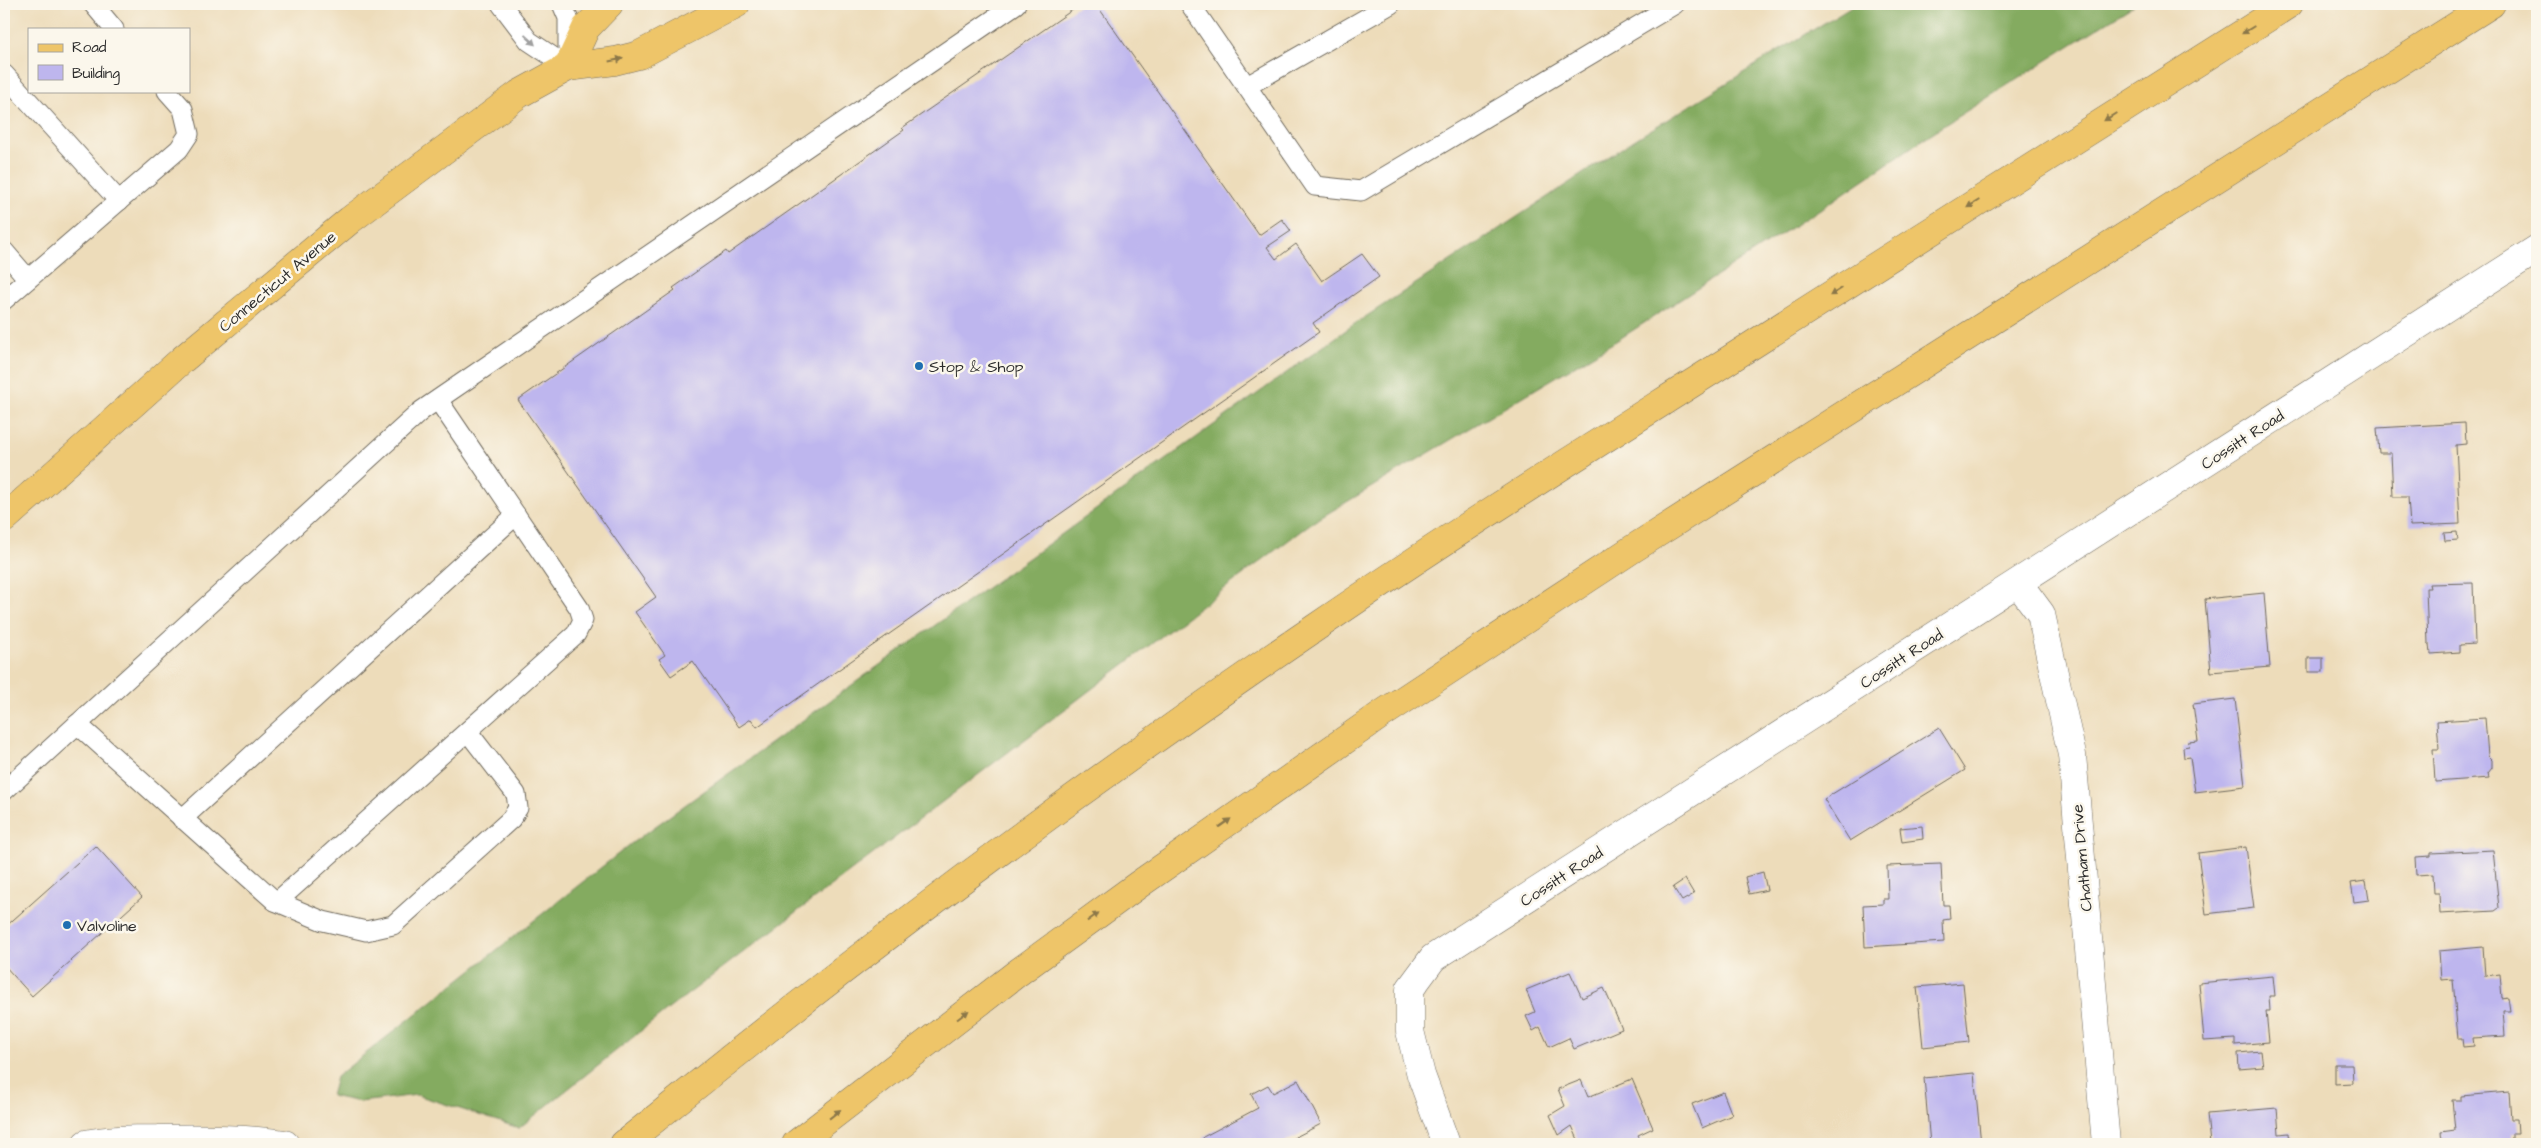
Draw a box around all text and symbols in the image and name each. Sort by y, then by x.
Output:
one-way arrow [2241,25,2254,35]
legend [28,28,190,92]
one-way arrow [524,34,536,46]
text: Road [72,37,107,58]
one-way arrow [609,56,625,64]
text: Building [72,63,120,85]
one-way arrow [2104,112,2117,122]
one-way arrow [1967,200,1980,209]
street label: Connecticut Avenue [214,226,341,337]
one-way arrow [1830,287,1843,296]
place label: Stop & Shop [929,356,1023,378]
marker: Stop & Shop [913,360,925,372]
street label: Cossitt Road [2197,405,2288,475]
street label: Cossitt Road [1856,624,1947,694]
street label: Chatham Drive [2066,803,2098,912]
one-way arrow [1218,818,1232,828]
street label: Cossitt Road [1516,842,1607,912]
one-way arrow [1086,912,1099,923]
place label: Valvoline [77,915,137,937]
marker: Valvoline [61,919,73,931]
one-way arrow [956,1009,969,1020]
one-way arrow [828,1109,841,1120]

